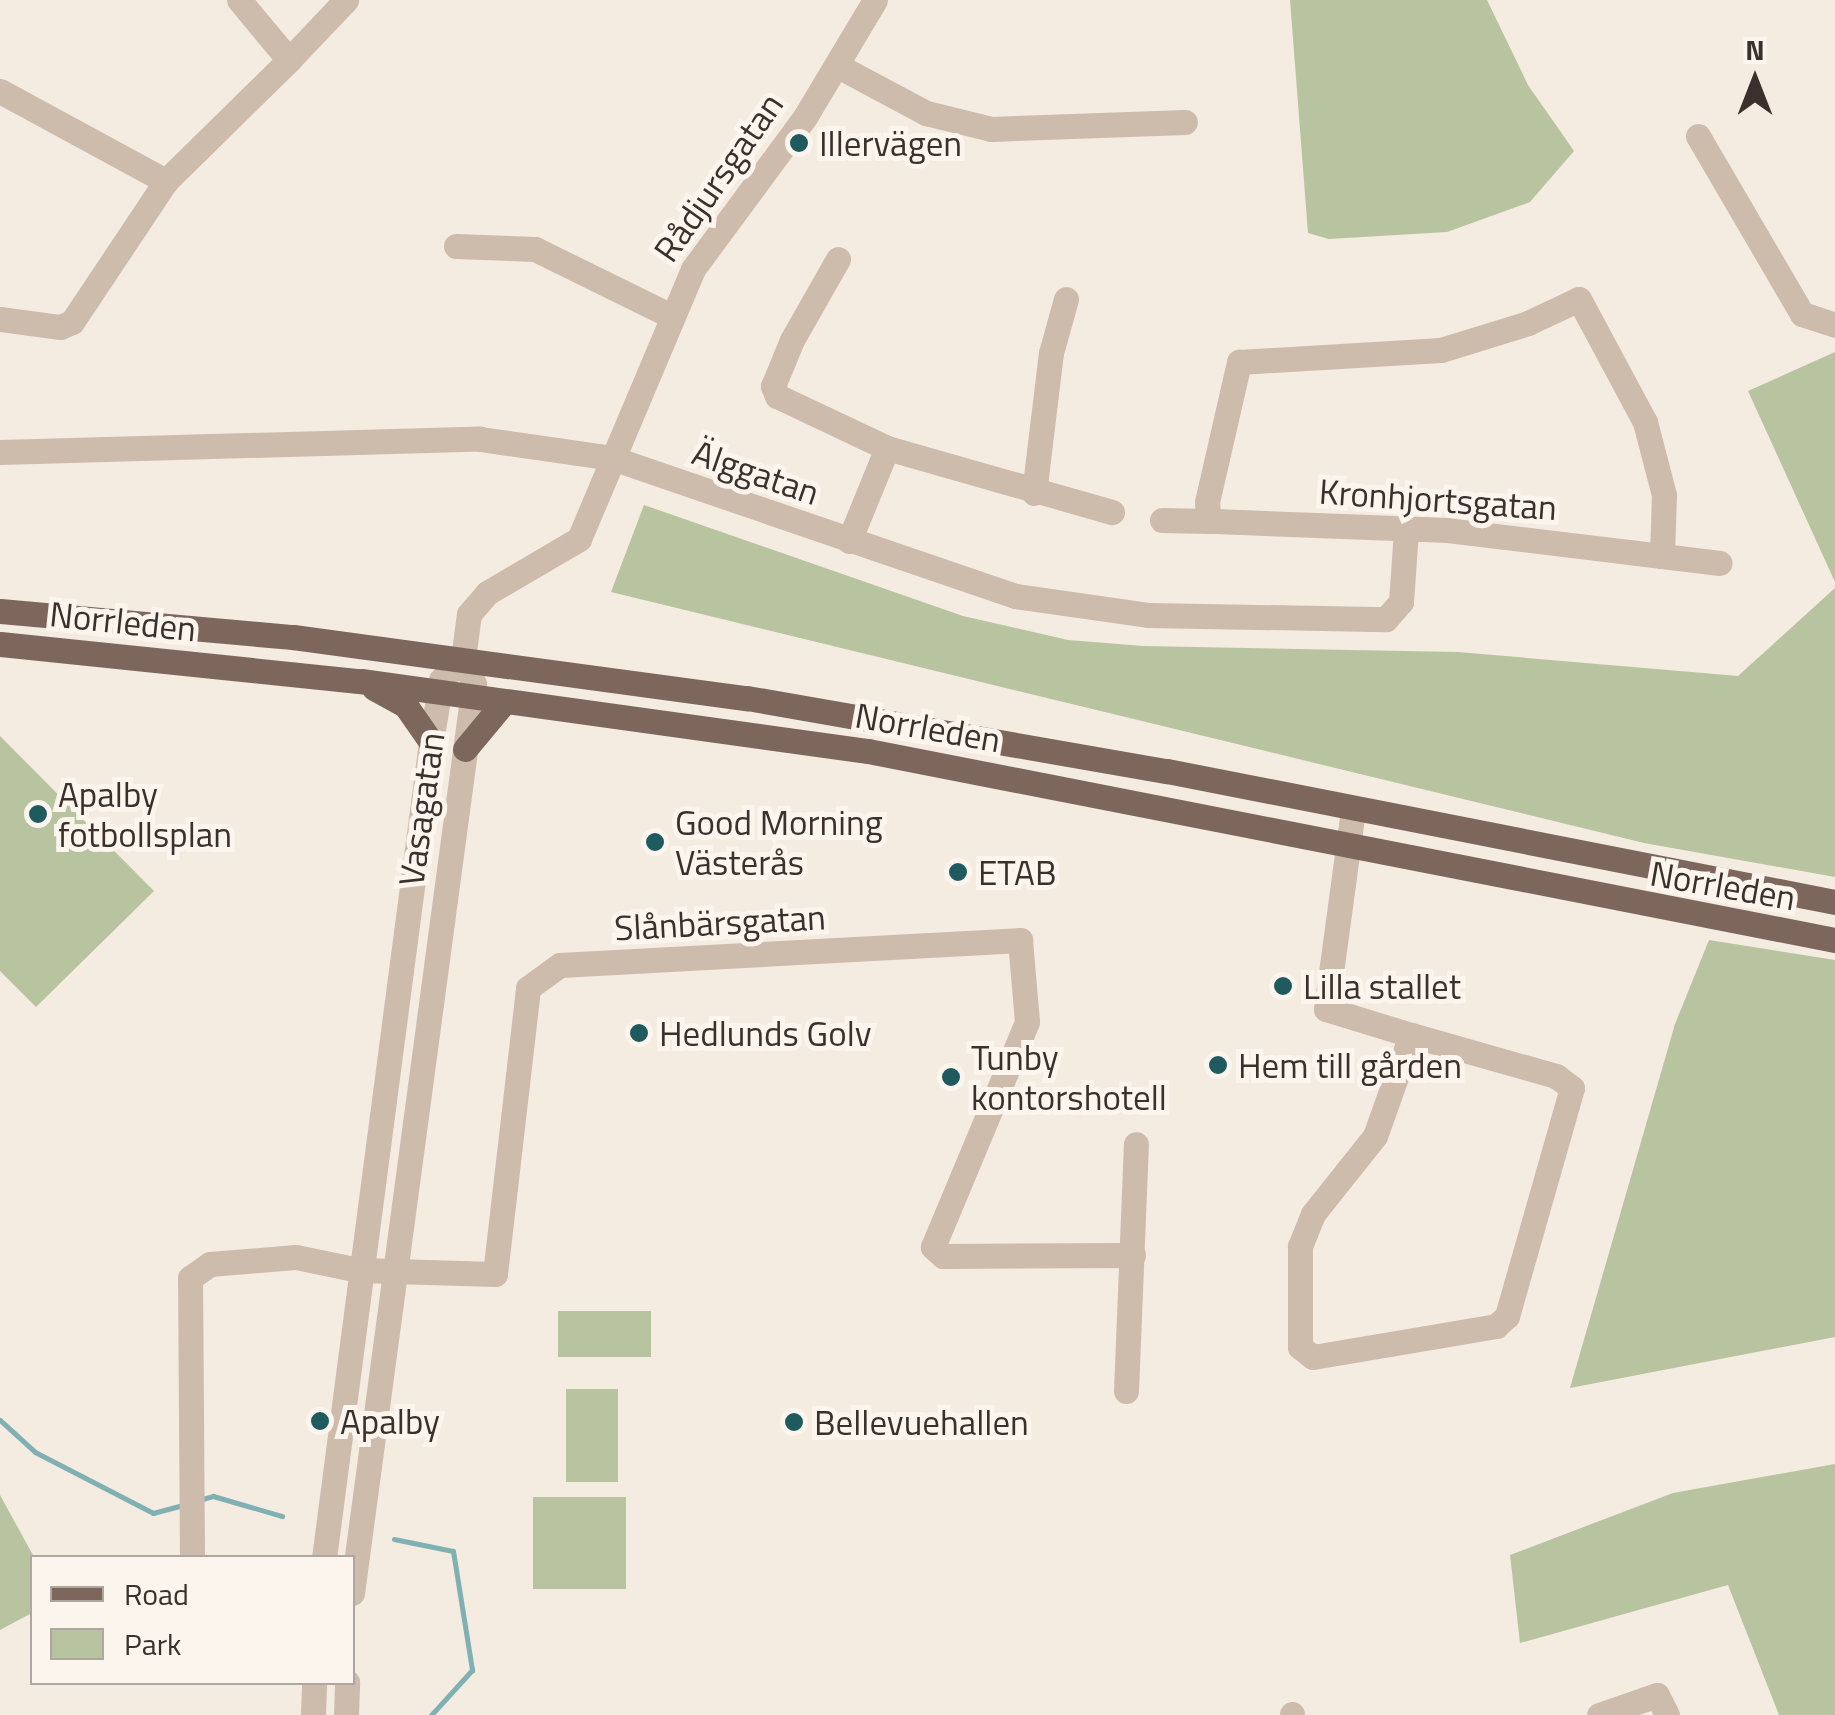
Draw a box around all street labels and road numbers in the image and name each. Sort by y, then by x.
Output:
street label: Rådjursgatan [645,85,791,269]
street label: Älggatan [687,431,825,513]
street label: Kronhjortsgatan [1318,470,1558,528]
street label: Norrleden [48,592,198,650]
street label: Norrleden [852,694,1004,760]
street label: Vasagatan [389,729,453,889]
street label: Norrleden [1647,852,1799,918]
street label: Slånbärsgatan [613,895,827,949]

